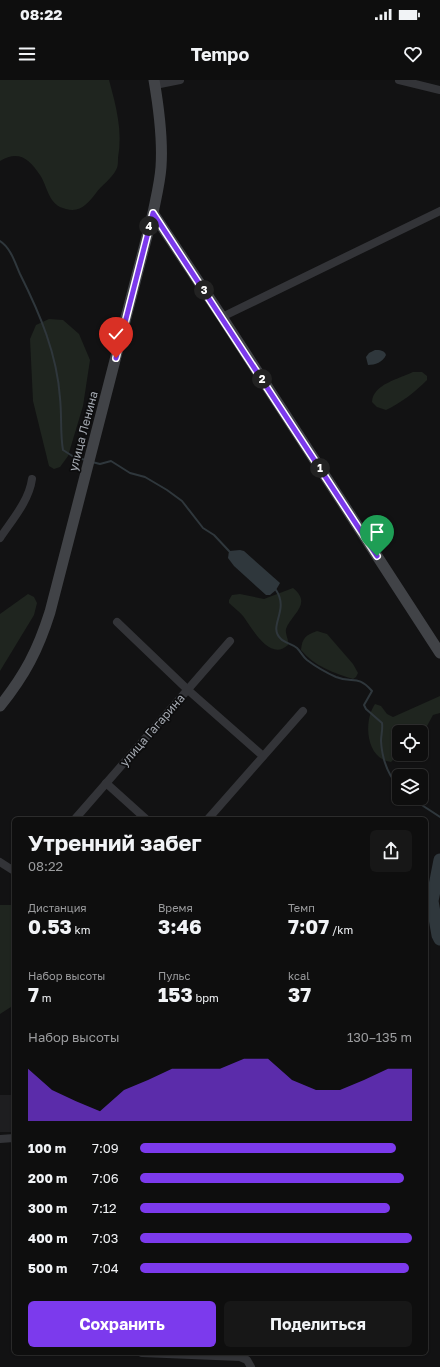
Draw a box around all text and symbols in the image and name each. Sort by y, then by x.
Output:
text: 08:22 [20,5,62,23]
icon: menu [16,43,38,65]
text: Tempo [191,43,249,65]
icon: heart [402,43,424,65]
pin: 4 [139,216,159,236]
text: 4 [146,219,152,232]
pin: 3 [194,280,214,300]
text: 3 [201,283,207,296]
pin [99,317,133,358]
icon: check [105,323,127,345]
pin: 2 [252,369,272,389]
text: 2 [259,372,265,385]
street label: улица Ленина [65,389,101,473]
pin: 1 [310,458,330,478]
text: 1 [317,461,323,474]
pin [360,515,394,556]
icon: arrive [366,521,388,543]
street label: улица Гагарина [116,691,188,769]
map controls [392,725,428,805]
button: locate [392,725,428,761]
button: layers [392,769,428,805]
text: Утренний забег [28,829,202,856]
button: share [370,830,412,872]
text: 08:22 [28,858,63,874]
text: Дистанция [28,901,87,914]
text: Время [158,901,193,914]
text: Темп [288,901,315,914]
text: 0.53 [28,914,72,938]
text: 3:46 [158,914,202,938]
text: 7:07 [288,914,329,938]
text: km [72,923,91,936]
text: /km [329,923,353,936]
text: Набор высоты [28,969,105,982]
text: Пульс [158,969,191,982]
text: kcal [288,969,310,982]
text: 7 [28,982,39,1006]
text: 153 [158,982,193,1006]
text: 37 [288,982,311,1006]
text: m [39,991,51,1004]
text: bpm [193,991,219,1004]
text: Набор высоты [28,1029,119,1045]
text: 130–135 m [347,1029,412,1045]
text: 100 m [28,1140,66,1156]
text: 7:09 [92,1140,119,1156]
text: 200 m [28,1170,67,1186]
text: 7:06 [92,1170,119,1186]
text: 300 m [28,1200,67,1216]
text: 7:12 [92,1200,117,1216]
text: 400 m [28,1230,68,1246]
text: 7:03 [92,1230,118,1246]
text: 500 m [28,1260,67,1276]
text: 7:04 [92,1260,119,1276]
button: Сохранить [28,1301,216,1347]
button: Поделиться [224,1301,412,1347]

